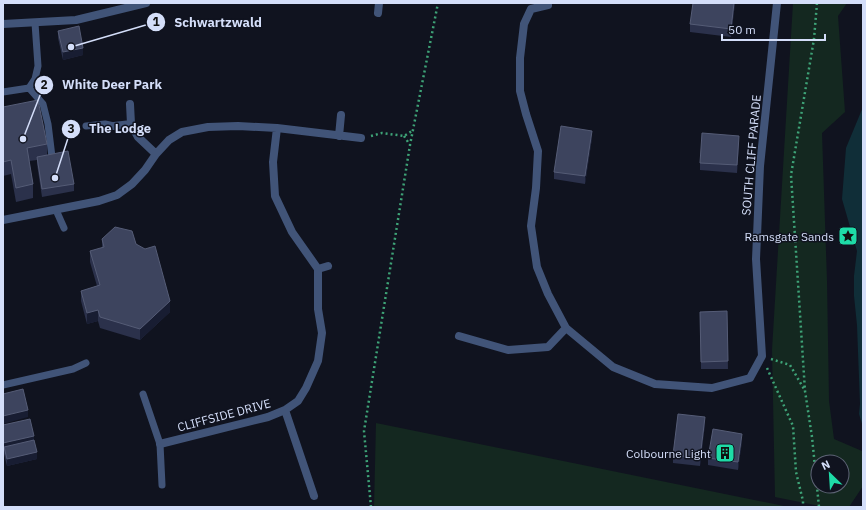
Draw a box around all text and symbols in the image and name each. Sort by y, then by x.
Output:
callout: Schwartzwald [146,10,270,35]
text: 1 [152,14,160,29]
text: Schwartzwald [174,14,262,31]
scale bar [722,16,825,42]
text: 50 m [728,22,756,37]
callout: White Deer Park [34,72,170,97]
text: White Deer Park [62,76,162,93]
text: 2 [40,77,48,92]
street label: SOUTH CLIFF PARADE [738,94,764,216]
callout: The Lodge [61,116,160,141]
text: The Lodge [89,120,151,137]
text: 3 [67,121,75,136]
place icon: Ramsgate Sands [837,225,859,247]
place label: Ramsgate Sands [745,229,834,244]
street label: CLIFFSIDE DRIVE [176,395,272,435]
building icon: Colbourne Light [714,442,736,464]
place label: Colbourne Light [626,446,711,461]
north arrow [810,454,850,494]
text: N [819,457,832,473]

